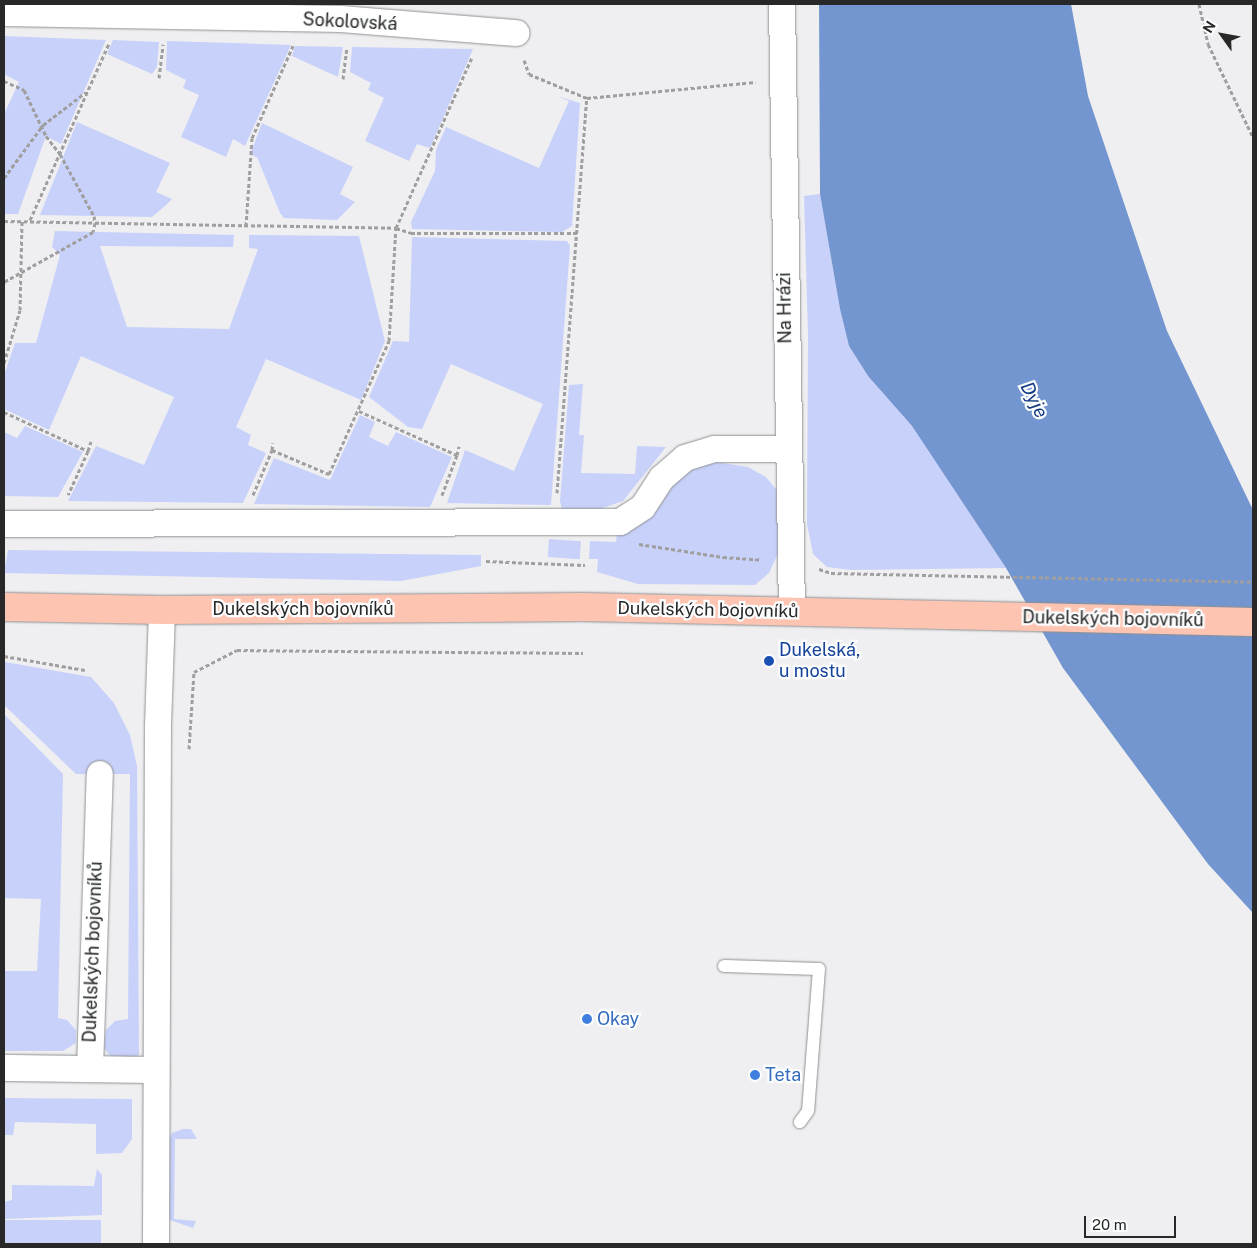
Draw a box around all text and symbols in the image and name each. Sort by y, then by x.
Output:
street label: Sokolovská [302,9,398,35]
north arrow [1197,10,1247,60]
text: N [1200,18,1219,36]
street label: Na Hrázi [774,272,796,344]
water label: Dyje [1015,378,1053,422]
street label: Dukelských bojovníků [212,598,394,620]
street label: Dukelských bojovníků [617,598,799,622]
street label: Dukelských bojovníků [1022,607,1204,631]
place label: Dukelská, u mostu [779,640,860,682]
marker: Dukelská, u mostu [763,655,775,667]
street label: Dukelských bojovníků [79,861,107,1043]
place label: Okay [597,1008,639,1030]
marker: Okay [581,1013,593,1025]
place label: Teta [765,1064,801,1086]
marker: Teta [749,1069,761,1081]
scale bar [1087,1206,1180,1238]
text: 20 m [1092,1216,1127,1233]

